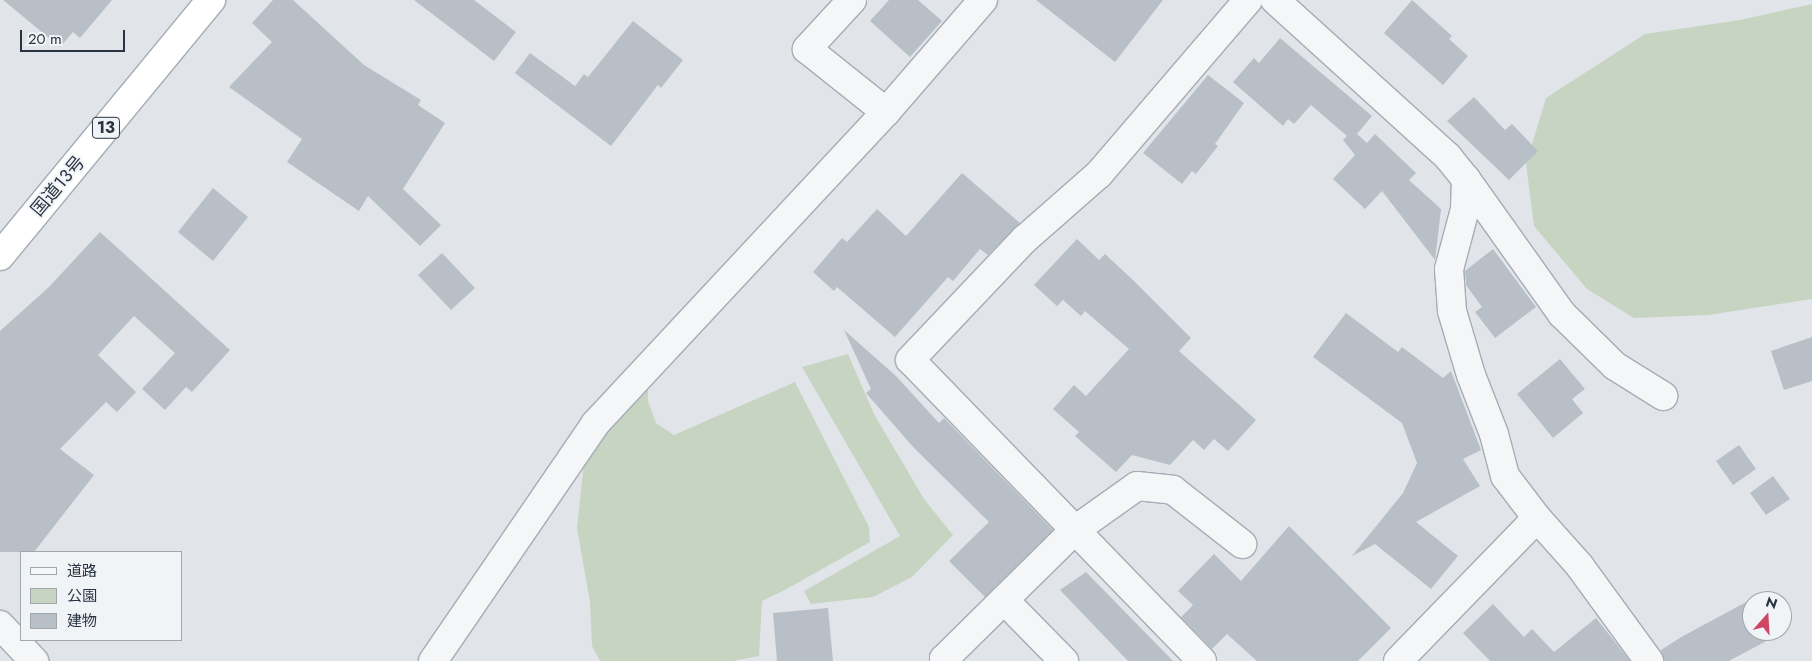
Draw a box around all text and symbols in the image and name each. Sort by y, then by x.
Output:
scale bar [22,20,128,52]
text: 20 m [28,28,62,50]
road number: 13 [91,115,121,142]
street label: 国道13号 [27,152,89,220]
legend [20,551,182,641]
text: 道路 [67,560,97,582]
text: 公園 [67,585,97,607]
north arrow [1742,591,1792,641]
text: N [1763,591,1780,614]
text: 建物 [67,610,97,632]

